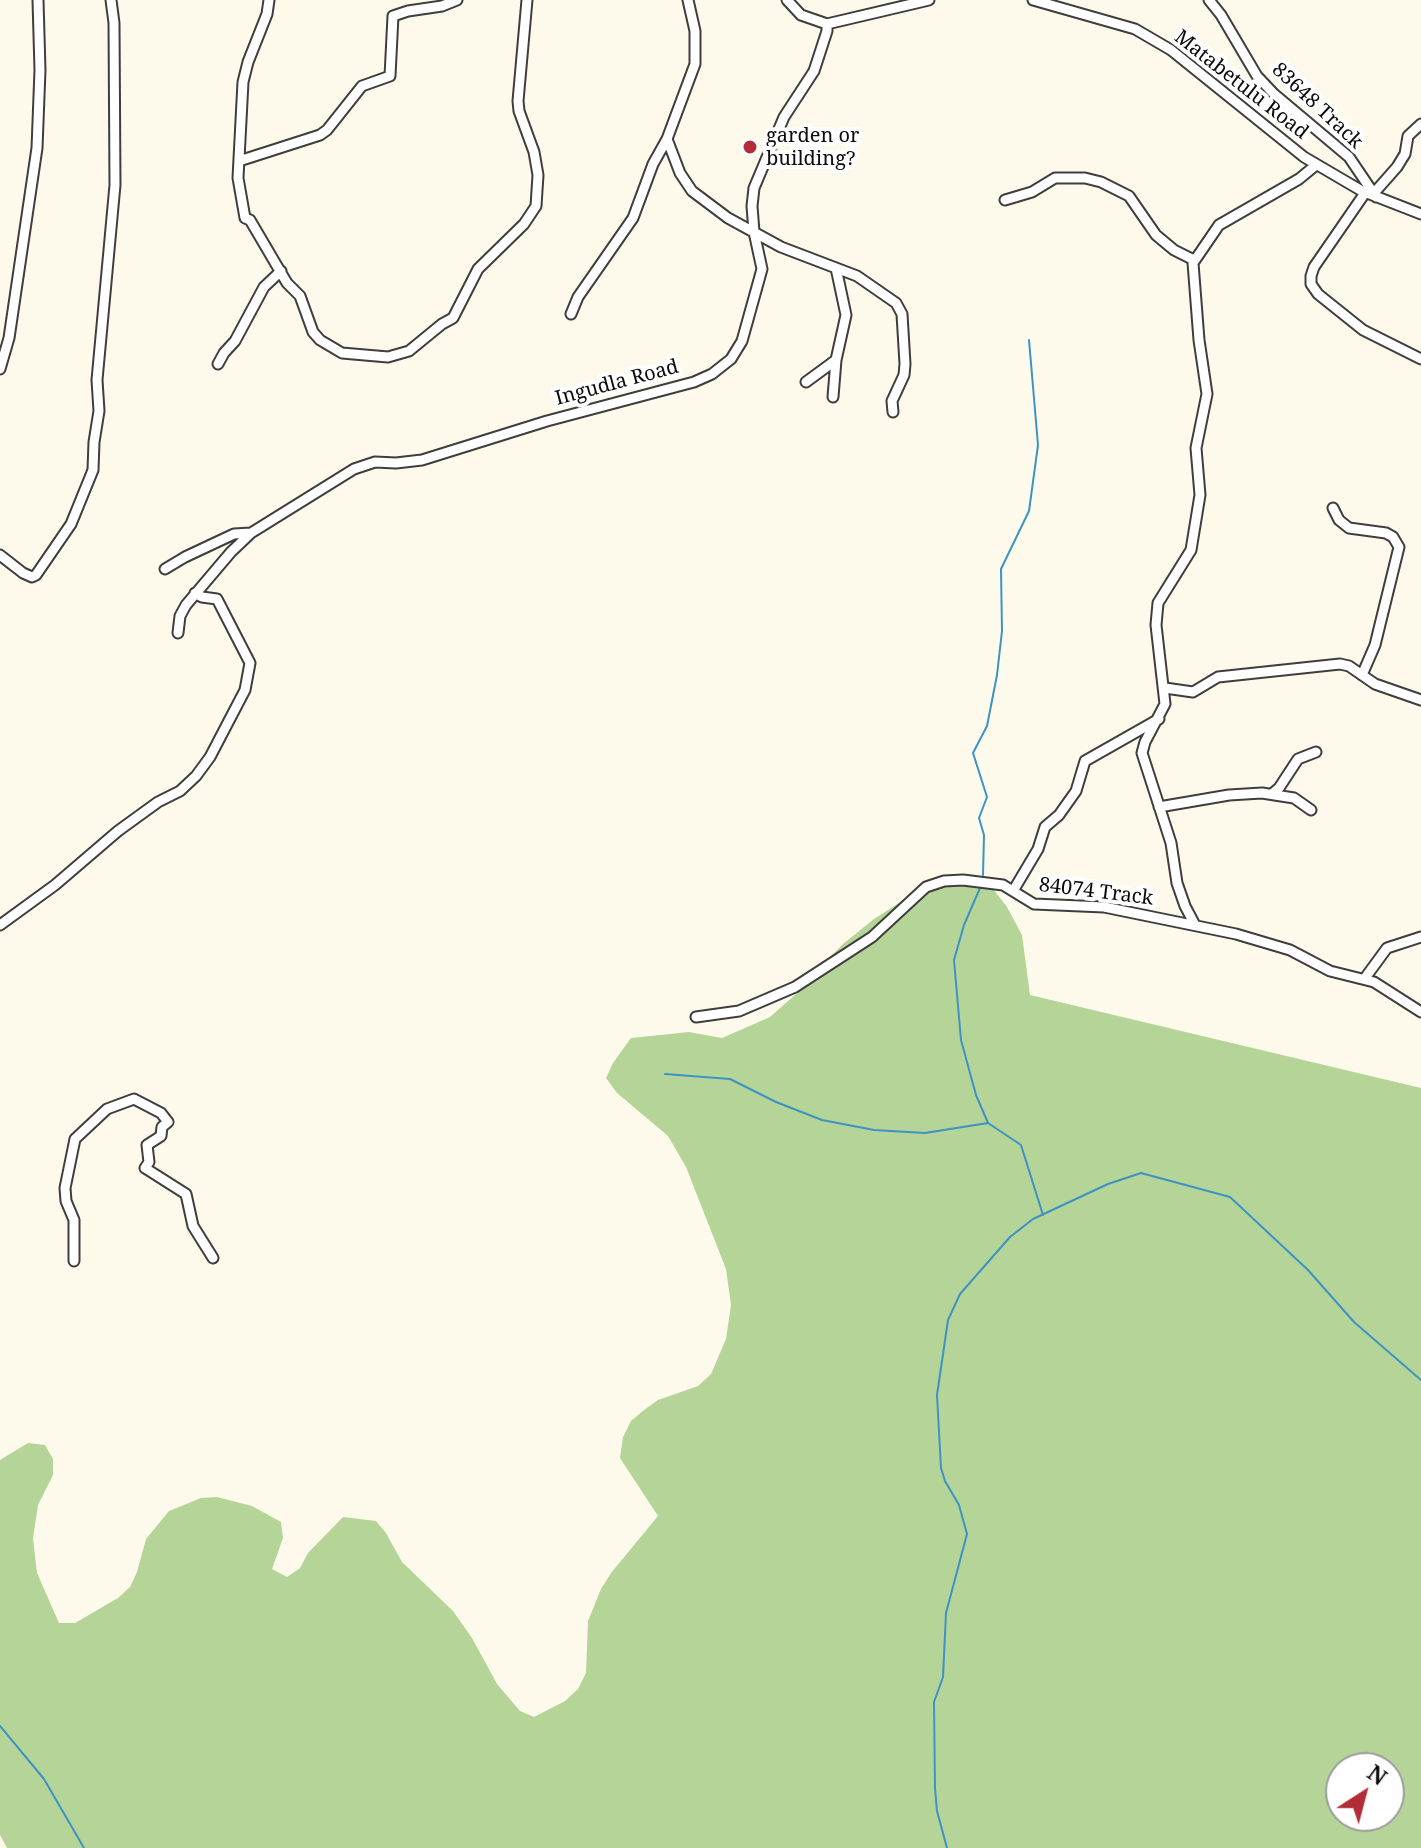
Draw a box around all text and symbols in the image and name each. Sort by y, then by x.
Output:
street label: Matabetulu Road [1169,25,1313,145]
street label: 83648 Track [1267,58,1367,154]
place label: garden or building? [766,124,859,171]
marker: garden or building? [741,138,759,156]
street label: Ingudla Road [553,355,681,411]
street label: 84074 Track [1037,873,1155,911]
north arrow [1325,1752,1405,1832]
text: N [1362,1757,1394,1791]

